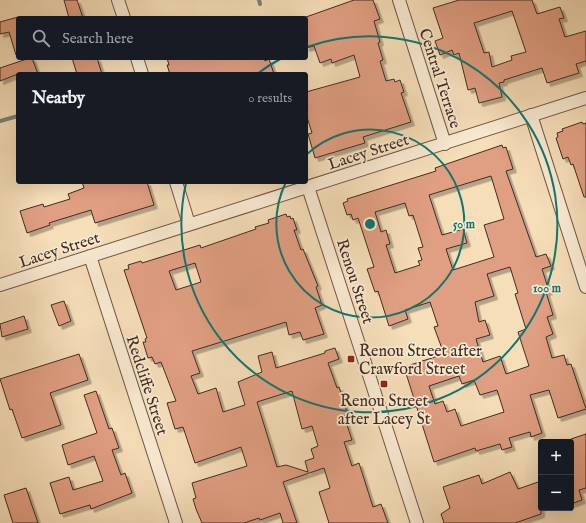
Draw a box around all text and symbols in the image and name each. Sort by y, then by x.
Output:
search box [16,16,308,60]
street label: Central Terrace [414,26,465,131]
icon: search [30,27,52,49]
text: Search here [62,29,133,48]
text: Nearby [32,88,85,109]
text: 0 results [248,90,292,107]
street label: Lacey Street [326,130,412,175]
centre of rings [363,217,377,231]
text: 50 m [453,217,476,232]
street label: Lacey Street [17,228,103,273]
street label: Renou Street [331,237,377,327]
text: 100 m [533,281,562,296]
street label: Redcliffe Street [121,333,172,438]
place label: Renou Street after Crawford Street [359,342,482,380]
marker: Renou Street after Crawford Street [346,354,356,364]
marker: Renou Street after Lacey St [379,379,389,389]
place label: Renou Street after Lacey St [338,392,431,430]
map controls [538,439,574,511]
button: + [538,439,574,475]
button: − [538,475,574,511]

